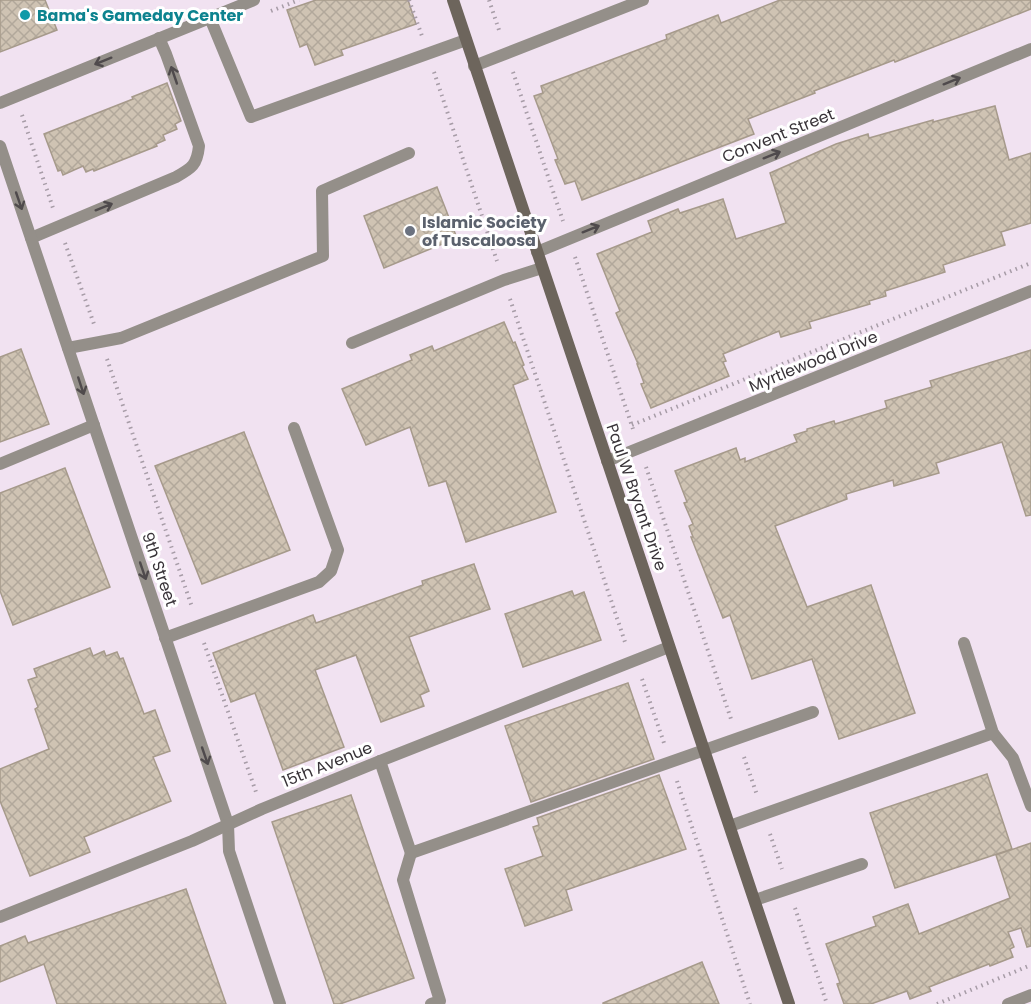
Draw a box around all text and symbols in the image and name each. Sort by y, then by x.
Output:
place label: Bama's Gameday Center [37,4,243,27]
marker: Bama's Gameday Center [18,8,32,22]
one-way arrow [94,56,113,67]
one-way arrow [167,66,178,85]
one-way arrow [942,75,961,86]
street label: Convent Street [719,102,838,168]
one-way arrow [762,149,780,160]
one-way arrow [14,191,25,210]
one-way arrow [94,201,113,212]
place label: Islamic Society of Tuscaloosa [422,211,548,252]
one-way arrow [581,223,600,234]
marker: Islamic Society of Tuscaloosa [403,224,417,238]
street label: Myrtlewood Drive [745,325,881,398]
one-way arrow [76,376,87,395]
street label: Paul W Bryant Drive [601,420,673,574]
street label: 9th Street [136,529,183,610]
one-way arrow [138,561,149,580]
street label: 15th Avenue [279,736,376,793]
one-way arrow [200,746,211,765]

